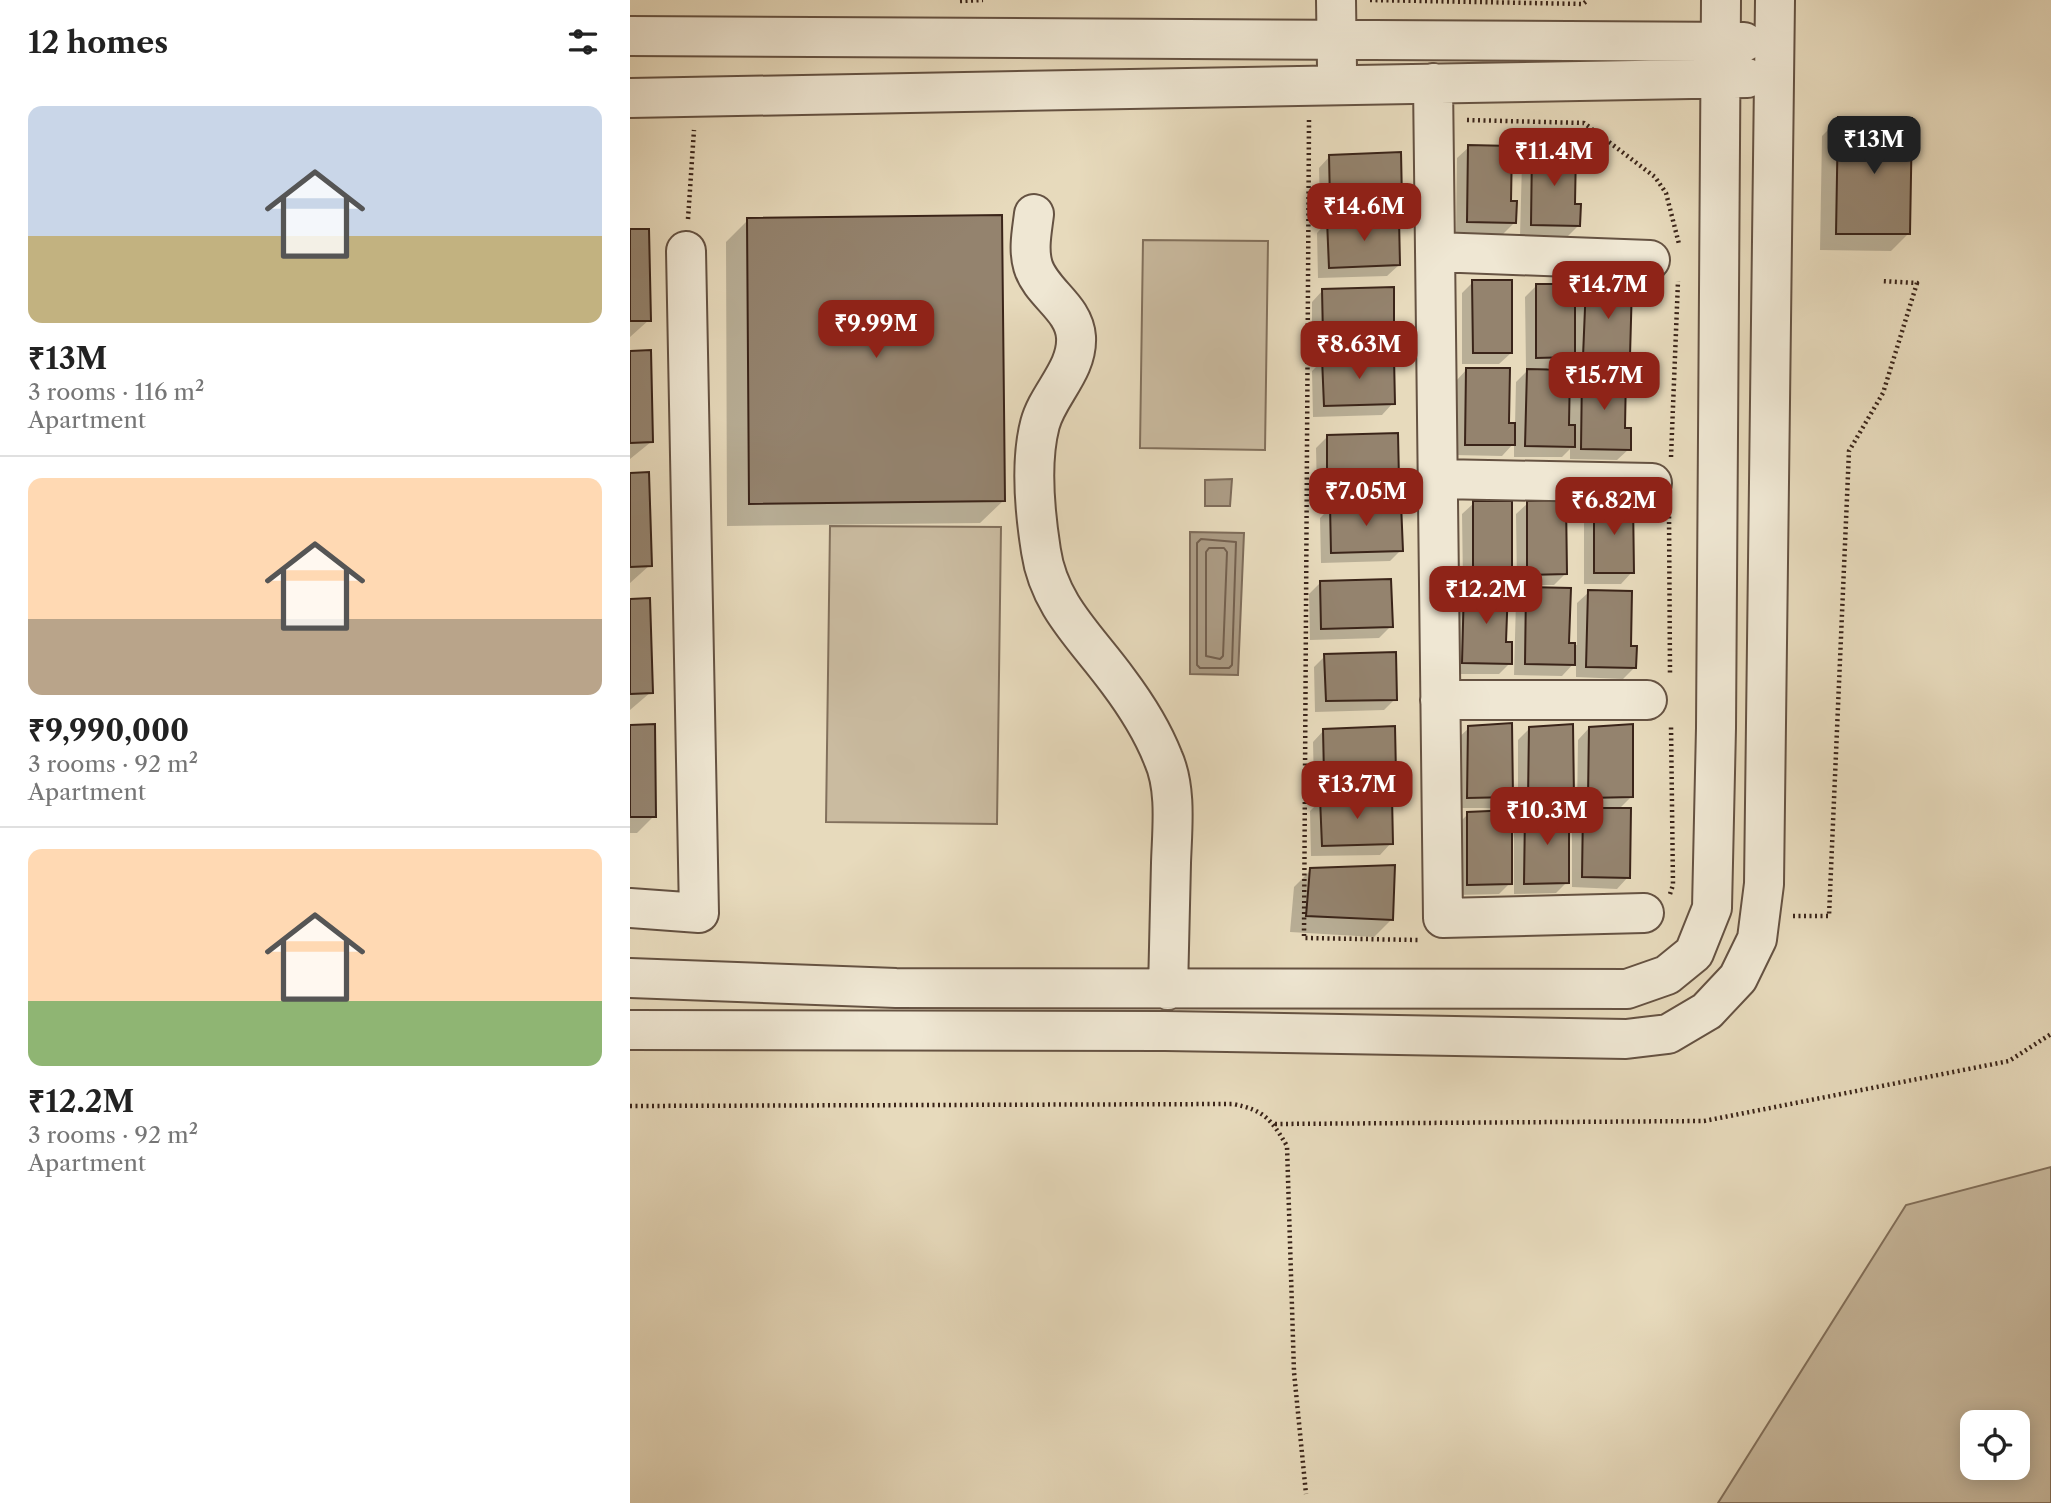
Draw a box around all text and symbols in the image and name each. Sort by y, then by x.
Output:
icon: filters [564,23,602,61]
text: 12 homes [28,24,168,61]
pin: ₹13M [1833,116,1915,176]
text: ₹13M [1844,125,1904,153]
pin: ₹11.4M [1497,128,1611,188]
text: ₹11.4M [1515,137,1593,165]
icon: home [252,151,378,277]
pin: ₹14.6M [1307,184,1421,243]
text: ₹14.6M [1323,192,1405,220]
pin: ₹14.7M [1551,262,1665,321]
text: ₹14.7M [1568,270,1648,298]
pin: ₹9.99M [819,300,933,360]
text: ₹9.99M [834,309,918,337]
pin: ₹8.63M [1302,322,1416,381]
text: ₹8.63M [1317,330,1401,358]
text: ₹13M [28,340,107,377]
pin: ₹15.7M [1547,352,1661,412]
text: ₹15.7M [1565,361,1643,389]
text: 3 rooms · 116 m² [28,378,204,406]
text: Apartment [28,406,146,434]
pin: ₹7.05M [1309,468,1423,528]
text: ₹7.05M [1325,477,1407,505]
pin: ₹6.82M [1557,477,1671,537]
text: ₹6.82M [1571,486,1657,514]
icon: home [252,523,378,649]
pin: ₹12.2M [1429,566,1543,626]
text: ₹12.2M [1445,575,1527,603]
text: ₹9,990,000 [28,712,189,749]
text: 3 rooms · 92 m² [28,750,198,778]
pin: ₹13.7M [1300,762,1414,821]
text: ₹13.7M [1317,770,1397,798]
text: Apartment [28,778,146,806]
pin: ₹10.3M [1490,788,1604,847]
text: ₹10.3M [1506,796,1588,824]
icon: home [252,894,378,1020]
text: ₹12.2M [28,1083,134,1120]
text: 3 rooms · 92 m² [28,1121,198,1149]
text: Apartment [28,1149,146,1177]
map controls [1960,1410,2030,1480]
button: locate [1960,1410,2030,1480]

